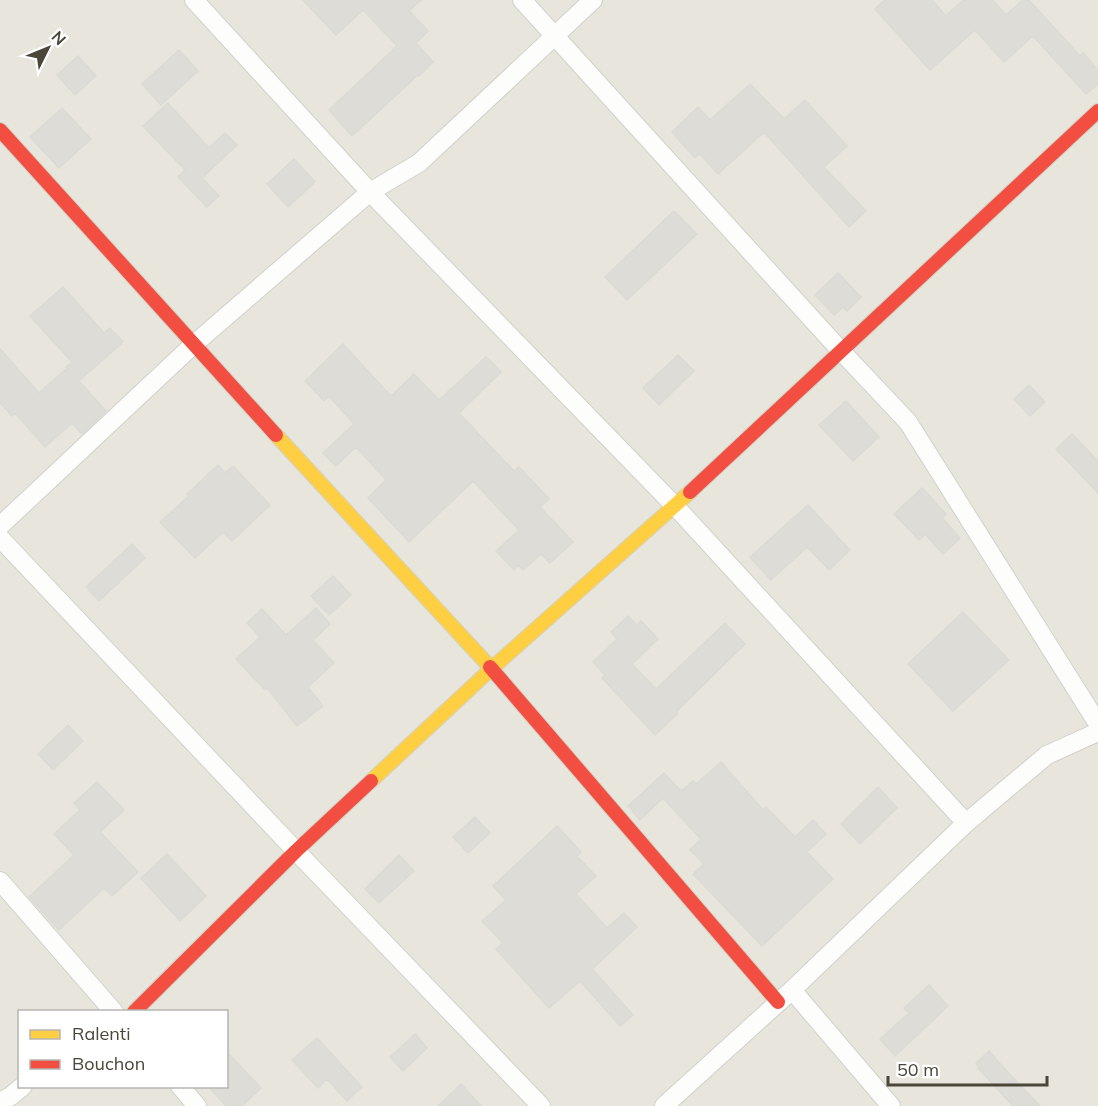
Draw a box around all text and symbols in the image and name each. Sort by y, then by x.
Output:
north arrow [18,18,78,78]
text: N [48,27,70,49]
legend [18,1010,228,1088]
text: Ralenti [72,1022,130,1045]
scale bar [888,1049,1047,1087]
text: Bouchon [72,1052,145,1075]
text: 50 m [897,1058,939,1081]

